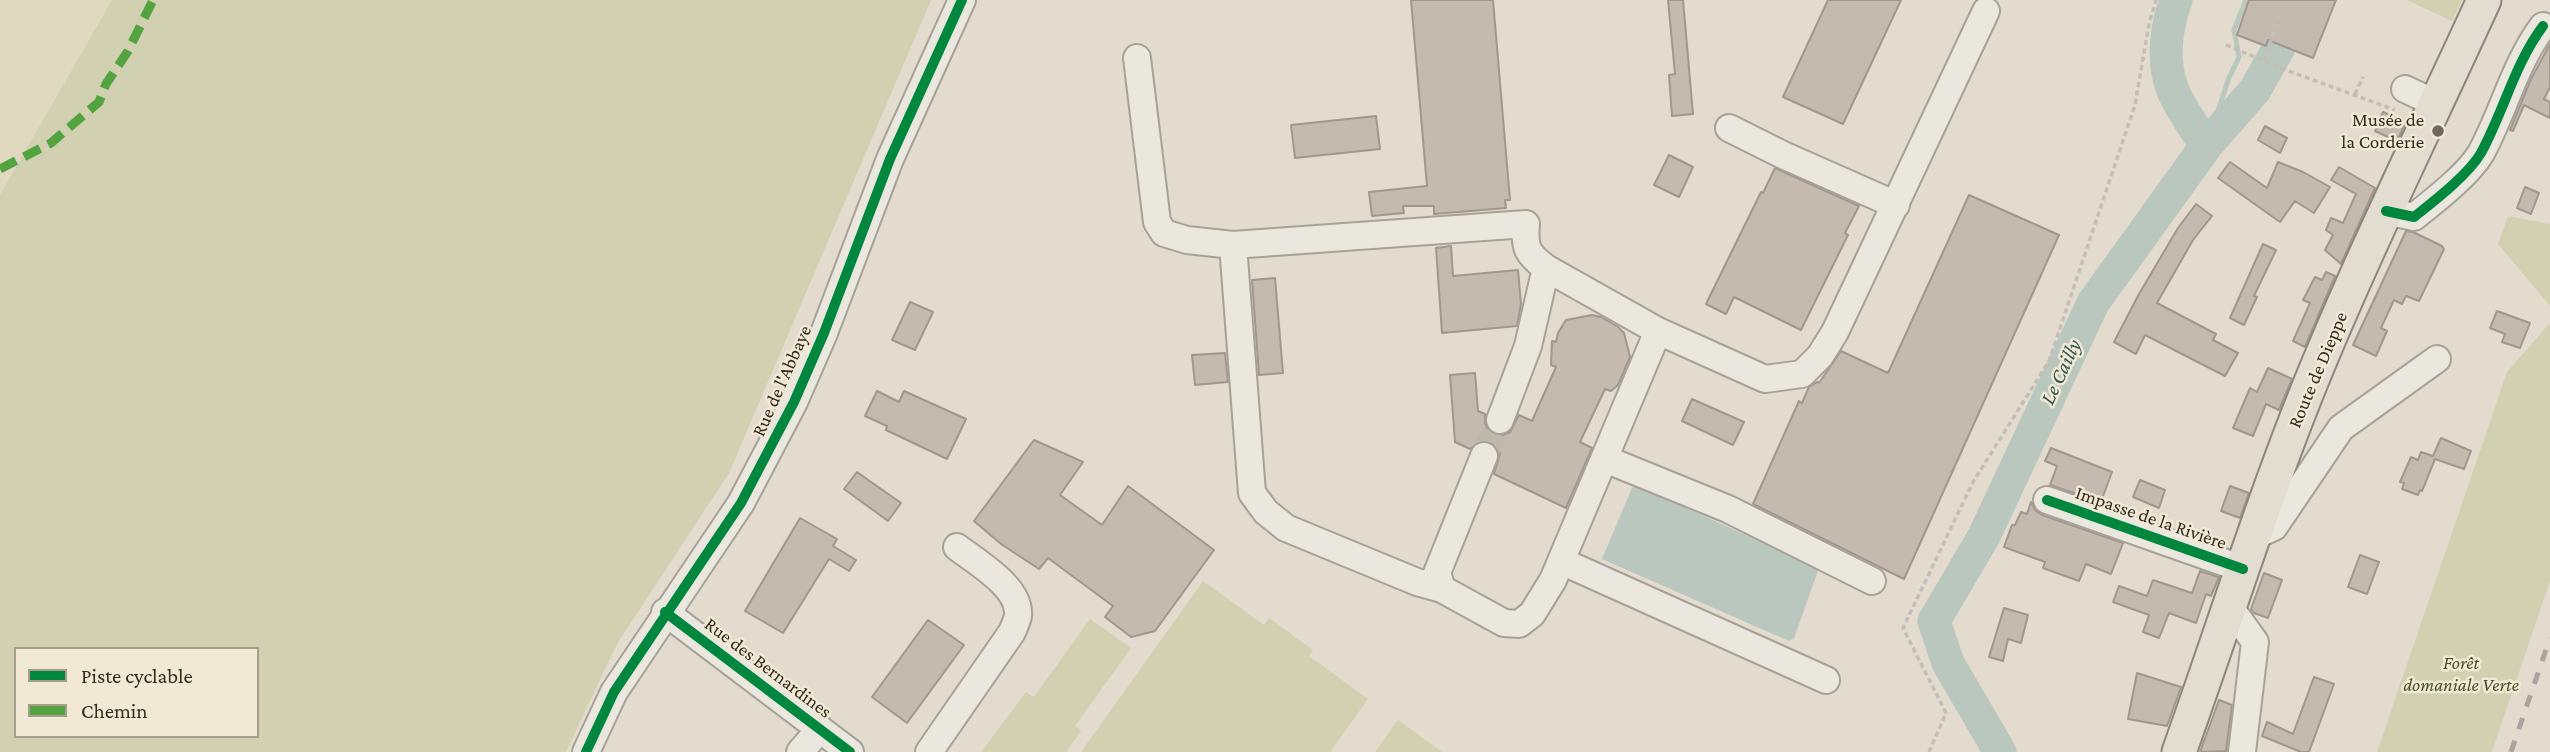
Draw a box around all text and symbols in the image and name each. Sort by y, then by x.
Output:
place label: Musée de la Corderie [2341,109,2424,153]
marker: Musée de la Corderie [2430,123,2446,139]
street label: Route de Dieppe [2283,308,2353,432]
street label: Rue de l'Abbaye [747,322,817,440]
water label: Le Cailly [2035,335,2087,409]
street label: Impasse de la Rivière [2073,481,2229,555]
street label: Rue des Bernardines [700,613,836,723]
legend [14,647,259,738]
park label: Forêt domaniale Verte [2403,652,2519,696]
text: Piste cyclable [81,664,193,688]
text: Chemin [81,699,148,723]

